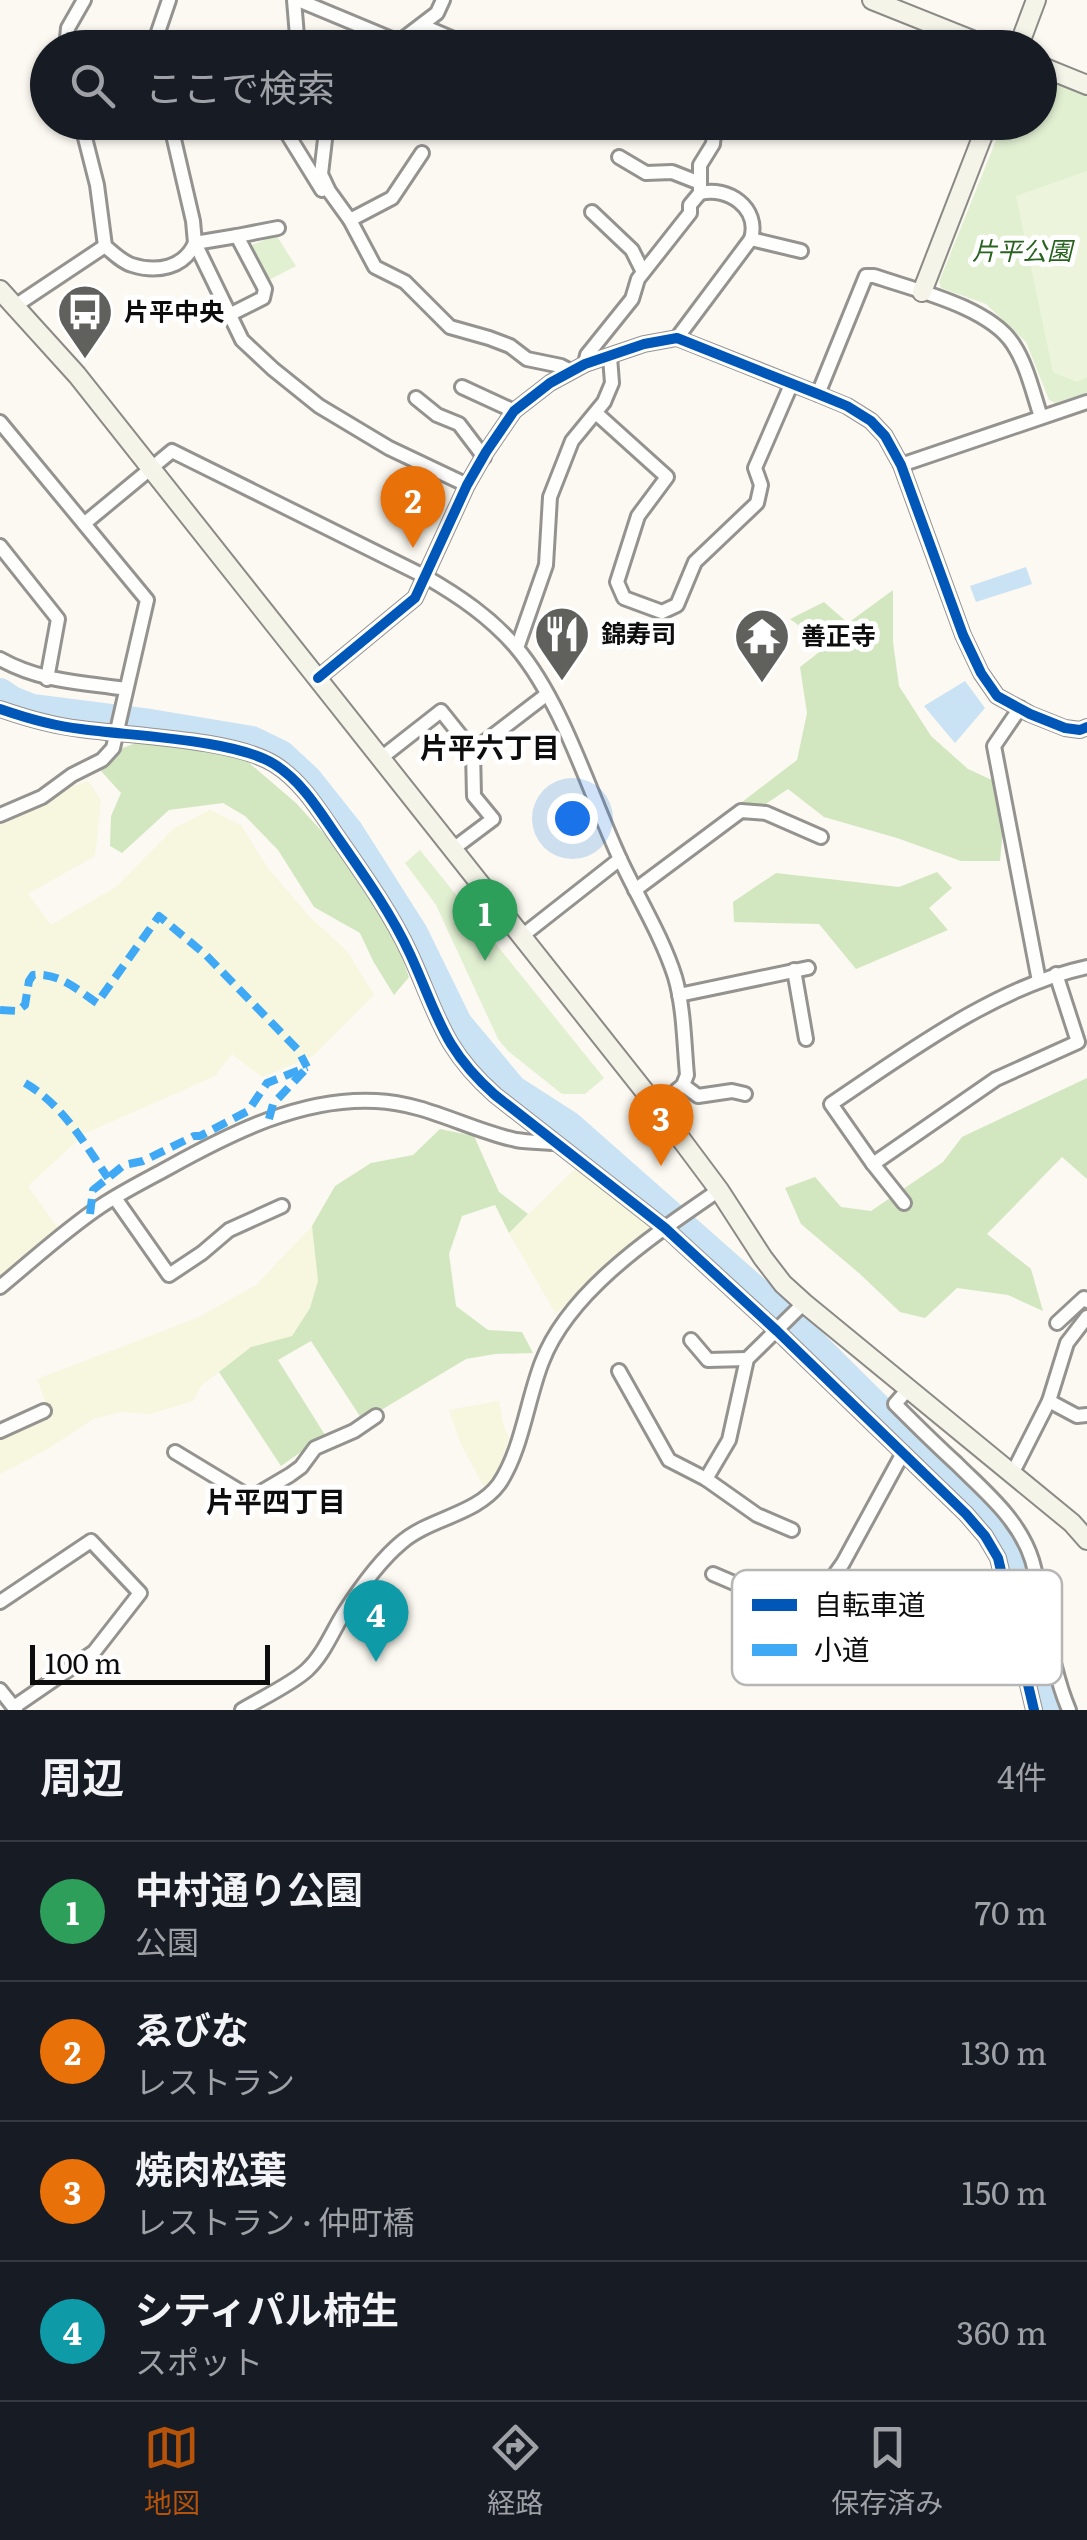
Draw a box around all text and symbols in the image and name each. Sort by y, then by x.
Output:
search box [30,30,1057,140]
text: ここで検索 [145,57,335,114]
icon: search [65,58,120,113]
park label: 片平公園 [972,231,1075,268]
bus stop icon: 片平中央 [55,282,115,361]
place label: 片平中央 [124,292,224,329]
pin: 2 [380,466,446,548]
restaurant icon: 錦寿司 [532,604,592,683]
temple icon: 善正寺 [732,606,792,685]
place label: 錦寿司 [601,614,676,651]
place label: 善正寺 [801,616,876,653]
district label: 片平六丁目 [420,725,560,767]
your location [547,793,598,844]
pin: 1 [452,878,518,961]
pin: 3 [628,1084,694,1166]
district label: 片平四丁目 [206,1479,346,1521]
legend [732,1570,1062,1685]
pin: 4 [344,1580,408,1662]
text: 自転車道 [814,1582,926,1624]
text: 小道 [814,1627,870,1669]
scale bar [30,1640,270,1684]
text: 100 m [45,1641,122,1683]
text: 周辺 [40,1744,124,1806]
text: 4件 [997,1751,1047,1799]
text: 中村通り公園 [135,1859,363,1916]
text: 1 [66,1887,79,1935]
text: 70 m [975,1887,1047,1935]
text: 公園 [135,1916,199,1964]
text: ゑびな [135,1999,249,2056]
text: 2 [64,2027,81,2075]
text: 130 m [961,2027,1047,2075]
text: レストラン [135,2056,295,2104]
text: 焼肉松葉 [135,2139,287,2196]
text: 3 [64,2167,81,2215]
text: 150 m [962,2167,1047,2215]
text: レストラン · 仲町橋 [135,2196,414,2244]
text: シティパル柿生 [135,2279,399,2336]
text: 4 [63,2307,82,2355]
text: 360 m [957,2307,1047,2355]
text: スポット [135,2336,263,2384]
tab: 地図 [144,2420,200,2522]
tab: 経路 [487,2420,543,2522]
tab: 保存済み [831,2420,943,2522]

